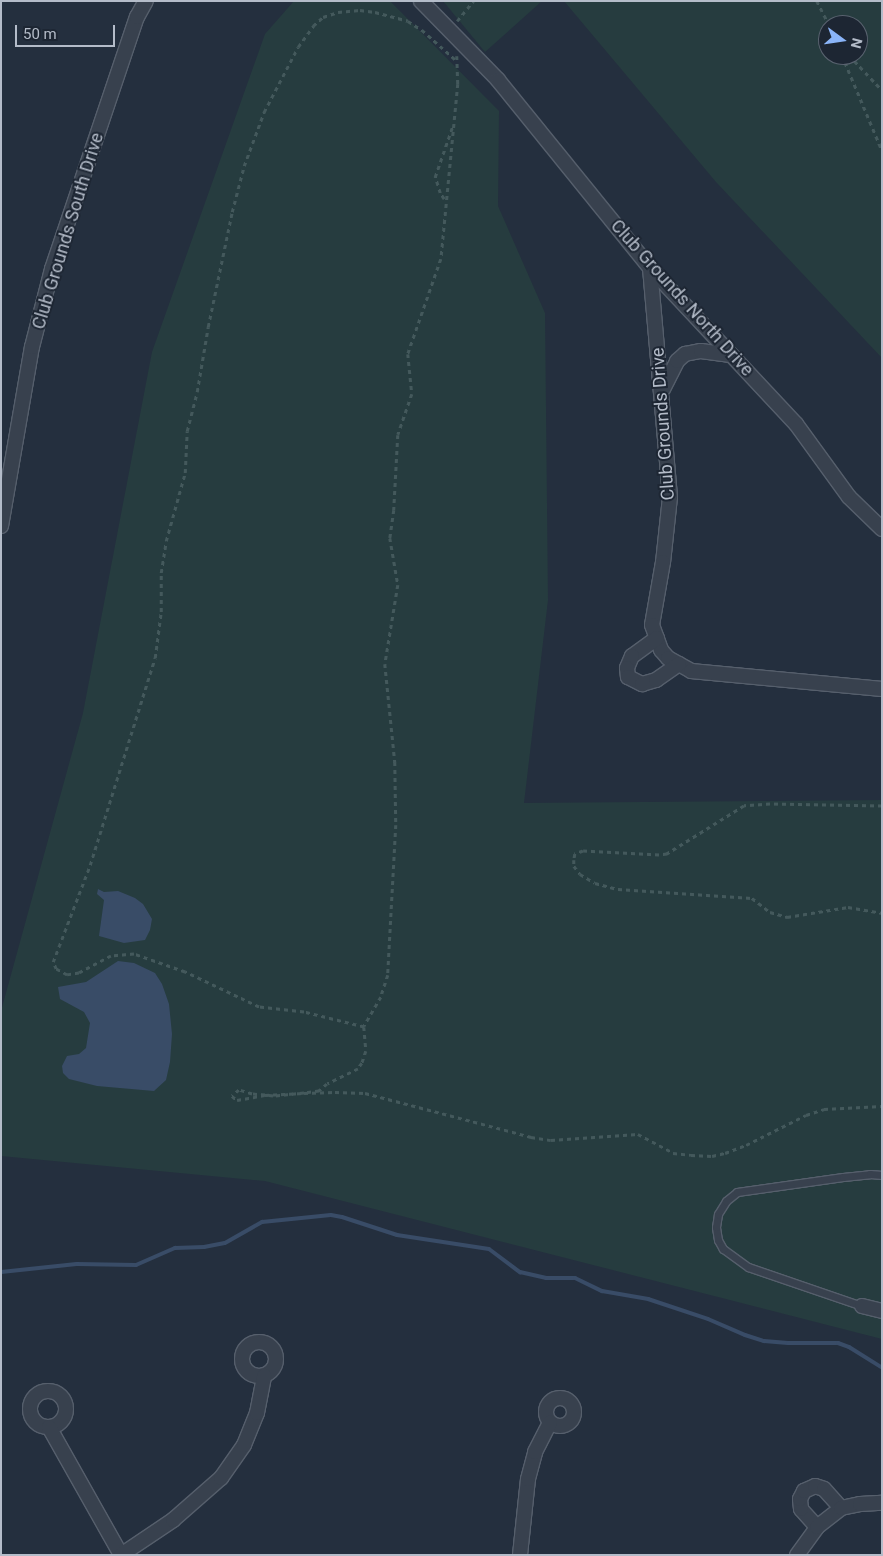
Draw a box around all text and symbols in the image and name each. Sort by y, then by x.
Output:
scale bar [18,15,118,47]
north arrow [818,15,868,65]
text: 50 m [23,25,57,43]
text: N [848,37,866,50]
street label: Club Grounds South Drive [28,130,108,332]
street label: Club Grounds North Drive [606,215,758,381]
street label: Club Grounds Drive [647,347,679,501]

